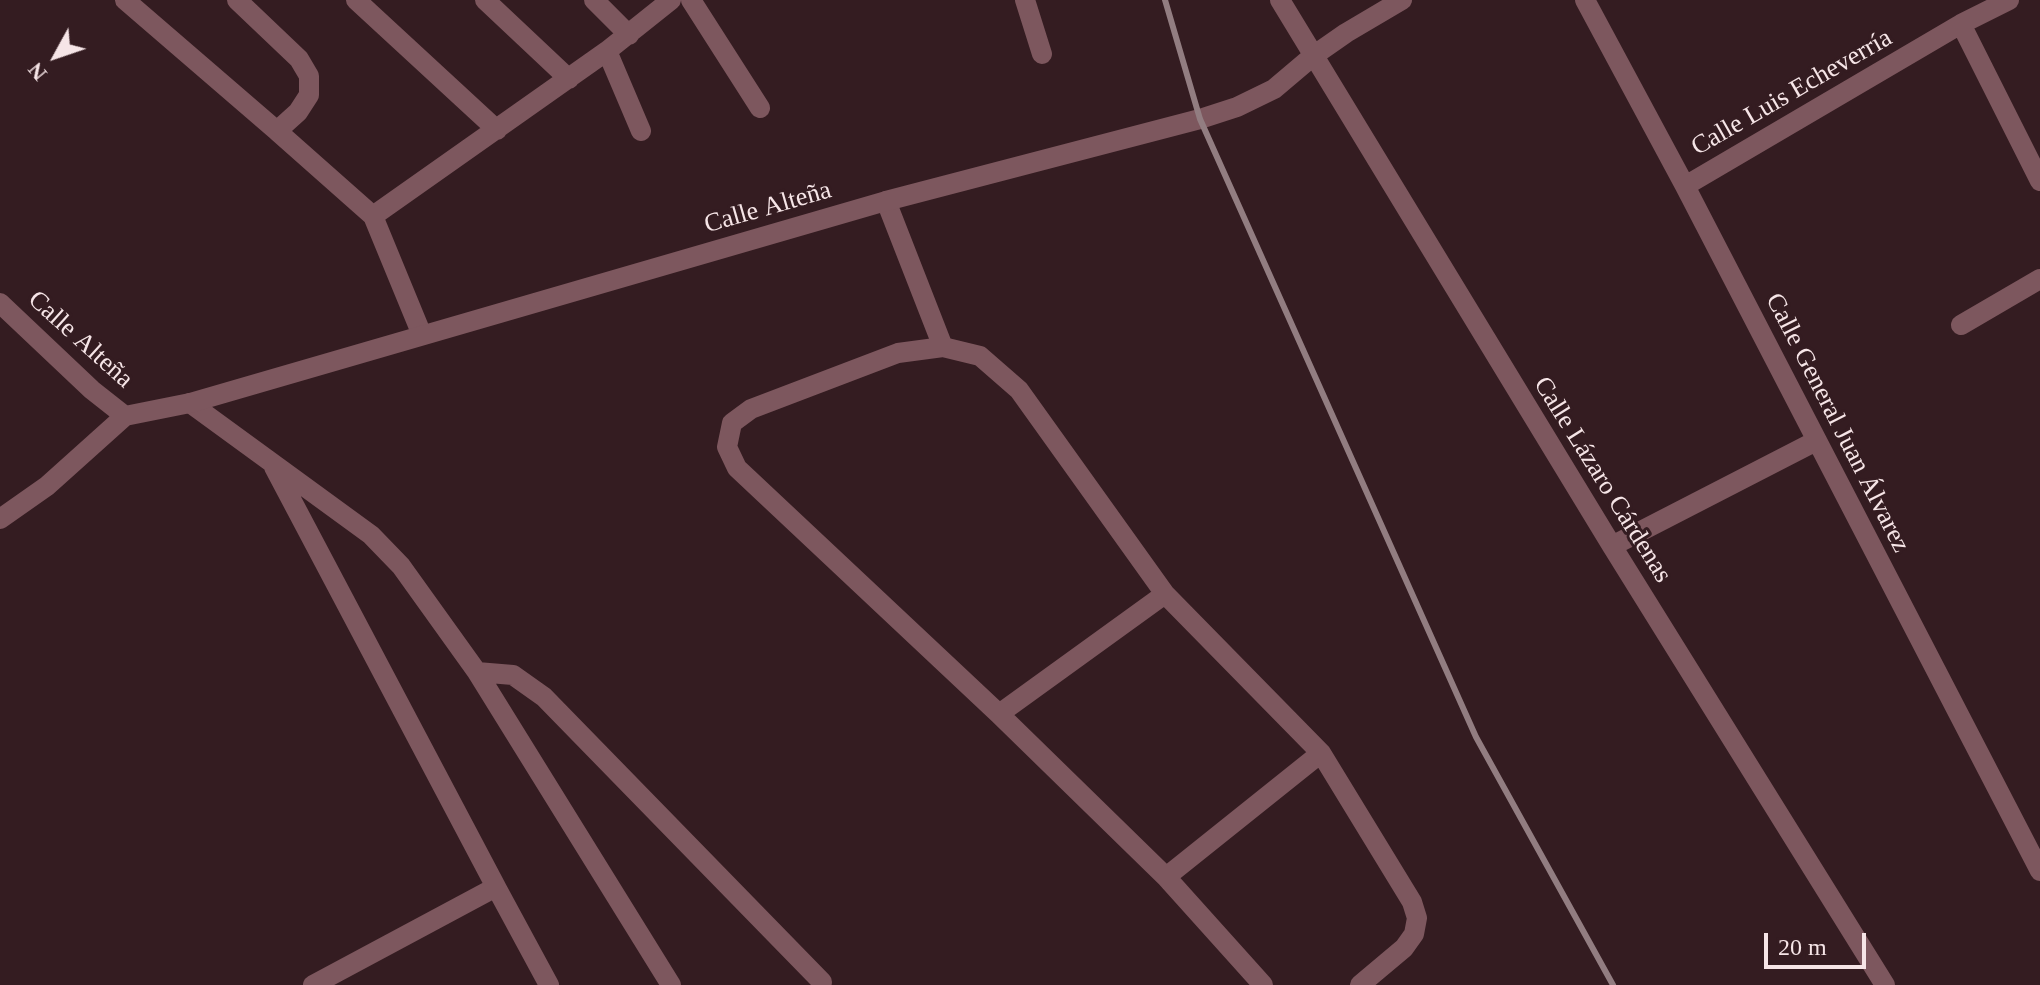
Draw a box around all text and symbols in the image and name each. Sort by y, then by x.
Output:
north arrow [16,16,96,96]
street label: Calle Luis Echeverría [1686,23,1898,163]
text: N [23,58,52,86]
street label: Calle Alteña [701,175,835,241]
street label: Calle Alteña [21,285,139,395]
street label: Calle General Juan Álvarez [1758,288,1916,558]
street label: Calle Lázaro Cárdenas [1526,371,1678,589]
scale bar [1768,917,1870,967]
text: 20 m [1778,934,1827,960]

